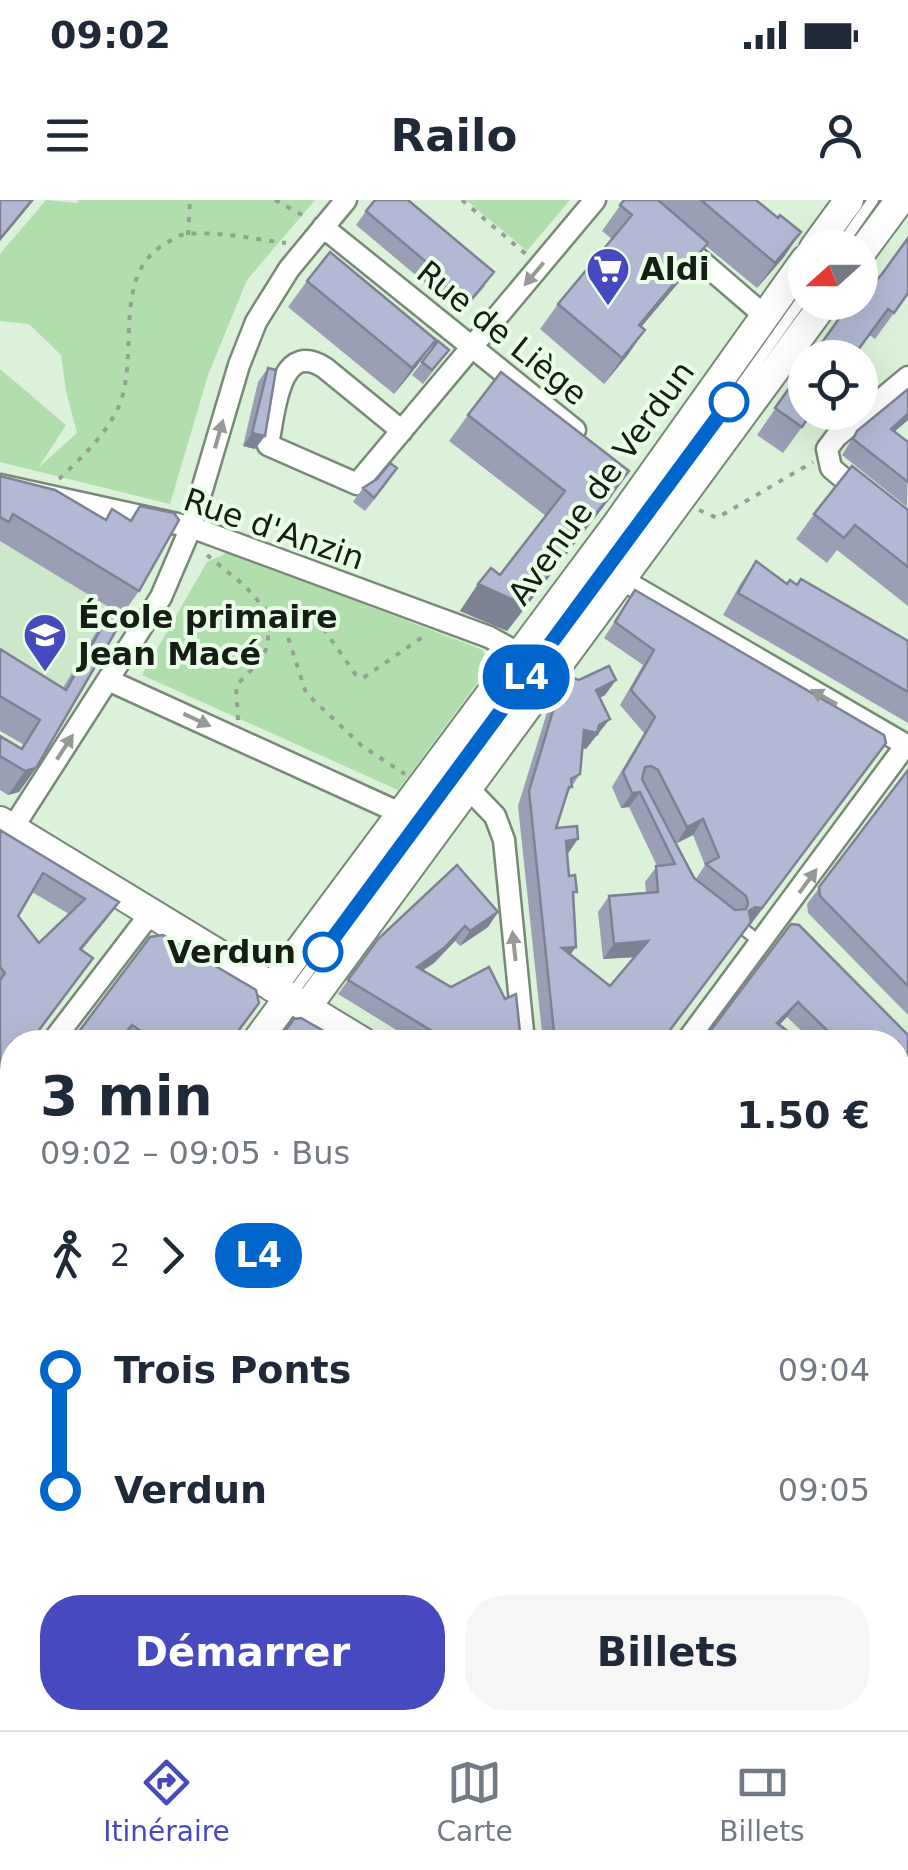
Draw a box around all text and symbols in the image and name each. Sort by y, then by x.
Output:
text: 09:02 [50,13,171,57]
icon: menu [40,108,95,163]
icon: person [813,108,868,163]
text: Railo [391,109,517,162]
north arrow [788,230,878,320]
map controls [788,230,878,430]
supermarket icon: Aldi [585,246,631,307]
place label: Aldi [640,250,710,288]
street label: Rue de Liège [409,253,595,413]
one-way arrow [523,261,545,286]
button: locate [788,340,878,430]
street label: Avenue de Verdun [500,354,702,612]
unlabelled marker [710,383,748,421]
one-way arrow [212,418,227,449]
street label: Rue d'Anzin [179,480,369,578]
place label: École primaire Jean Macé [76,598,338,673]
school or university icon: École primaire Jean Macé [22,612,68,673]
line badge: L4 [481,644,571,710]
text: L4 [503,657,549,697]
one-way arrow [810,689,838,706]
one-way arrow [182,712,211,729]
one-way arrow [55,733,73,761]
one-way arrow [797,868,817,894]
one-way arrow [506,929,522,961]
place label: Verdun [167,933,296,971]
marker: Verdun [304,933,342,971]
text: 3 min [40,1064,213,1128]
text: 1.50 € [737,1093,870,1137]
text: 09:02 – 09:05 · Bus [40,1134,350,1172]
icon: walk [40,1228,95,1283]
icon: forward [145,1228,200,1283]
text: L4 [235,1235,282,1275]
text: 2 [110,1236,130,1274]
text: Trois Ponts [114,1348,351,1392]
text: 09:04 [778,1351,870,1389]
text: Verdun [114,1468,267,1512]
text: 09:05 [778,1471,870,1509]
button: Démarrer [40,1595,445,1710]
button: Billets [465,1595,870,1710]
tab: Itinéraire [103,1755,230,1848]
tab: Carte [436,1755,513,1848]
tab: Billets [719,1755,805,1848]

